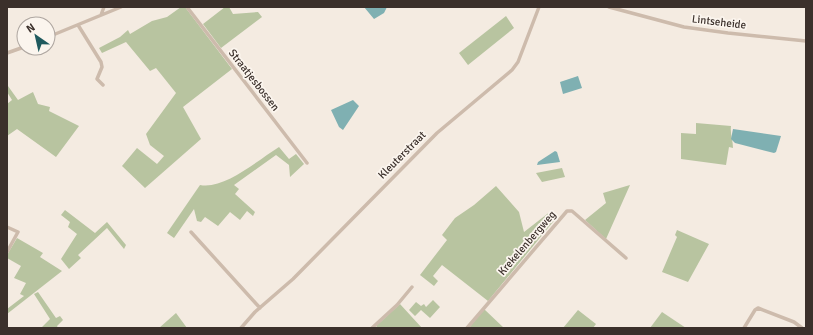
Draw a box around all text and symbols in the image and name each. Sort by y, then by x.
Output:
street label: Lintseheide [691,12,747,32]
north arrow [16,16,56,56]
text: N [24,21,37,36]
street label: Straatjesbossen [226,46,282,114]
street label: Kleuterstraat [375,128,429,182]
street label: Krekelenbergweg [495,208,559,278]

